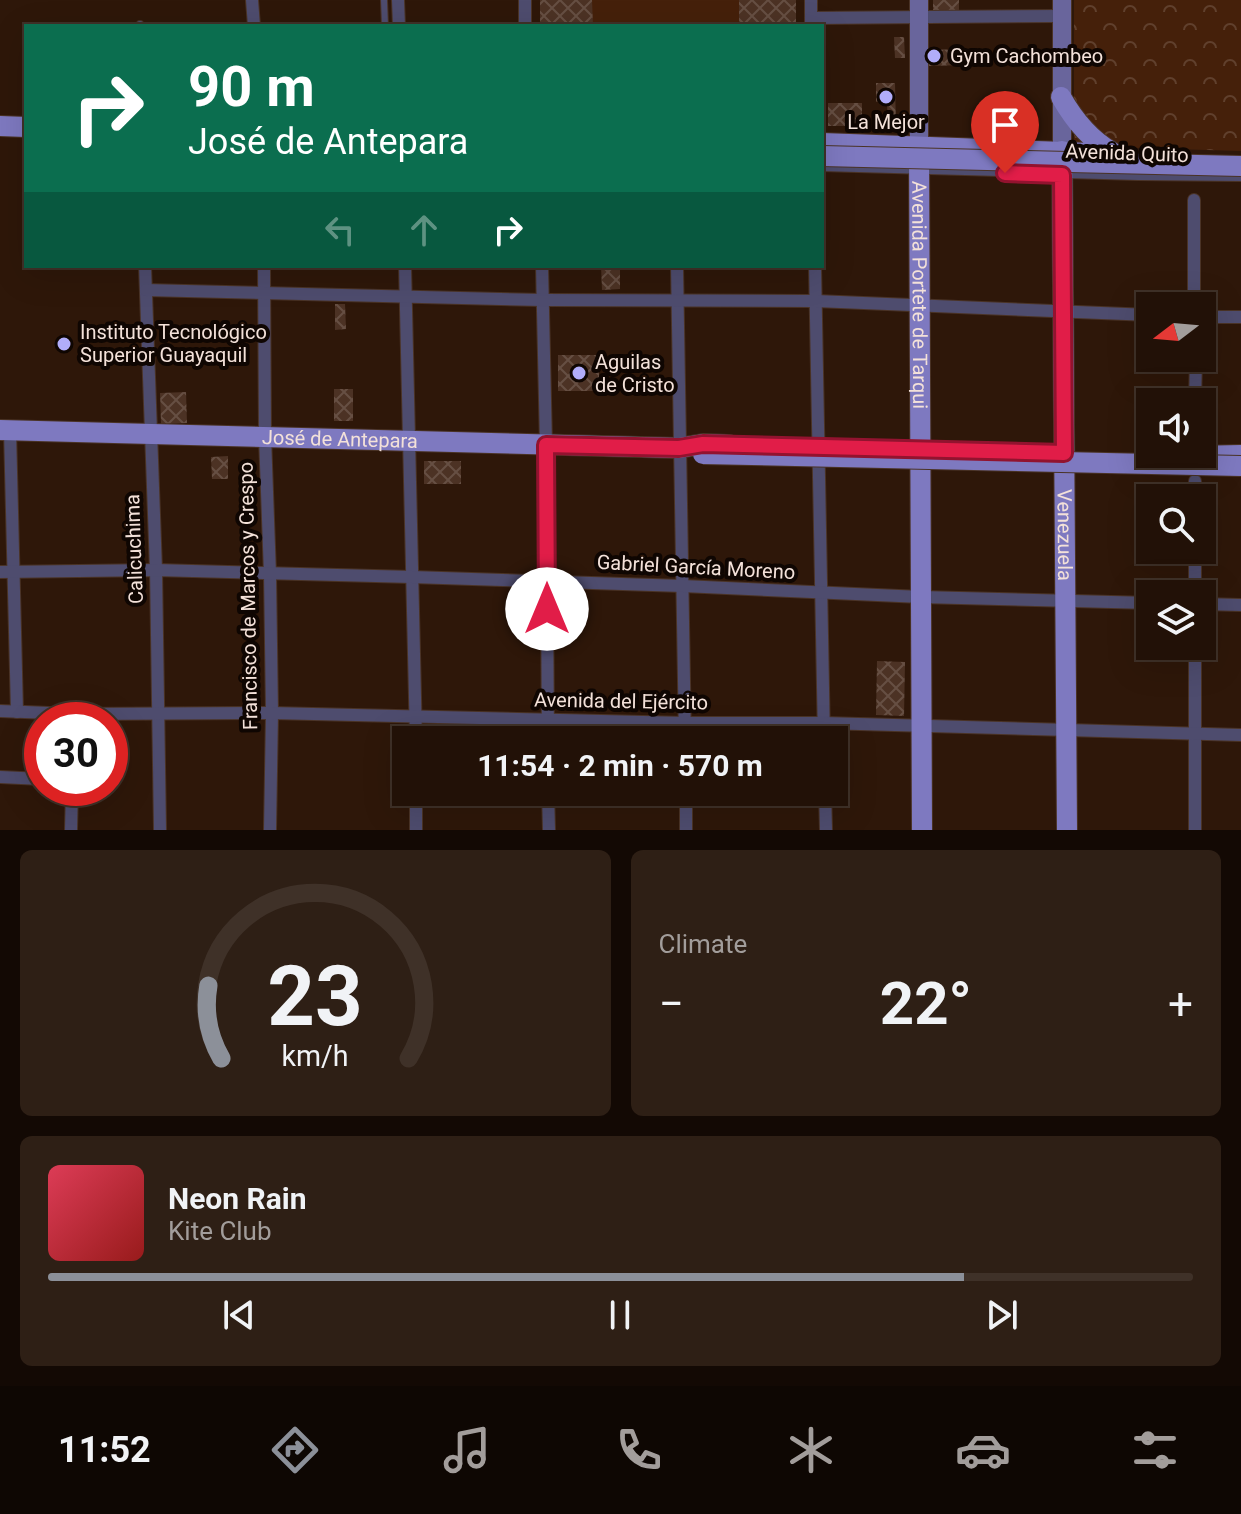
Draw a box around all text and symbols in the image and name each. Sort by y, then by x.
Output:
place label: Gym Cachombeo [950,44,1103,68]
marker: Gym Cachombeo [925,47,943,65]
text: 90 m [188,54,315,120]
icon: right [56,56,160,160]
marker: La Mejor [877,88,895,106]
pin [971,91,1039,173]
icon: arrive [983,103,1027,147]
place label: La Mejor [847,110,925,134]
text: José de Antepara [188,121,468,163]
street label: Avenida Quito [1065,139,1189,167]
street label: Avenida Portete de Tarqui [907,181,932,409]
icon: left [318,208,362,252]
icon: ahead [402,208,446,252]
icon: right [486,208,530,252]
north arrow [1136,292,1216,372]
map controls [1136,292,1216,660]
place label: Instituto Tecnológico Superior Guayaquil [80,320,267,367]
marker: Instituto Tecnológico Superior Guayaquil [55,335,73,353]
place label: Aguilas de Cristo [595,350,675,397]
marker: Aguilas de Cristo [570,364,588,382]
button: sound [1136,388,1216,468]
street label: José de Antepara [262,425,418,453]
street label: Francisco de Marcos y Crespo [234,462,262,730]
button: search [1136,484,1216,564]
street label: Venezuela [1052,489,1077,581]
street label: Calicuchima [120,494,148,604]
street label: Gabriel García Moreno [596,550,796,584]
position arrow [505,567,589,651]
button: layers [1136,580,1216,660]
street label: Avenida del Ejército [534,687,708,715]
speed limit sign: 30 [24,702,128,806]
text: 11:54 · 2 min · 570 m [477,748,763,783]
text: Climate [659,929,747,959]
text: 23 [268,948,363,1045]
text: 22° [880,968,972,1039]
text: − [659,978,684,1030]
text: + [1168,978,1193,1030]
text: km/h [282,1039,349,1073]
text: Neon Rain [168,1181,307,1216]
text: Kite Club [168,1216,272,1246]
icon: previous [217,1293,261,1337]
icon: pause [598,1293,642,1337]
icon: next [980,1293,1024,1337]
icon: directions [267,1422,323,1478]
icon: music [439,1422,495,1478]
icon: phone [611,1422,667,1478]
icon: climate [783,1422,839,1478]
icon: car [955,1422,1011,1478]
icon: filters [1127,1422,1183,1478]
text: 11:52 [58,1429,151,1471]

